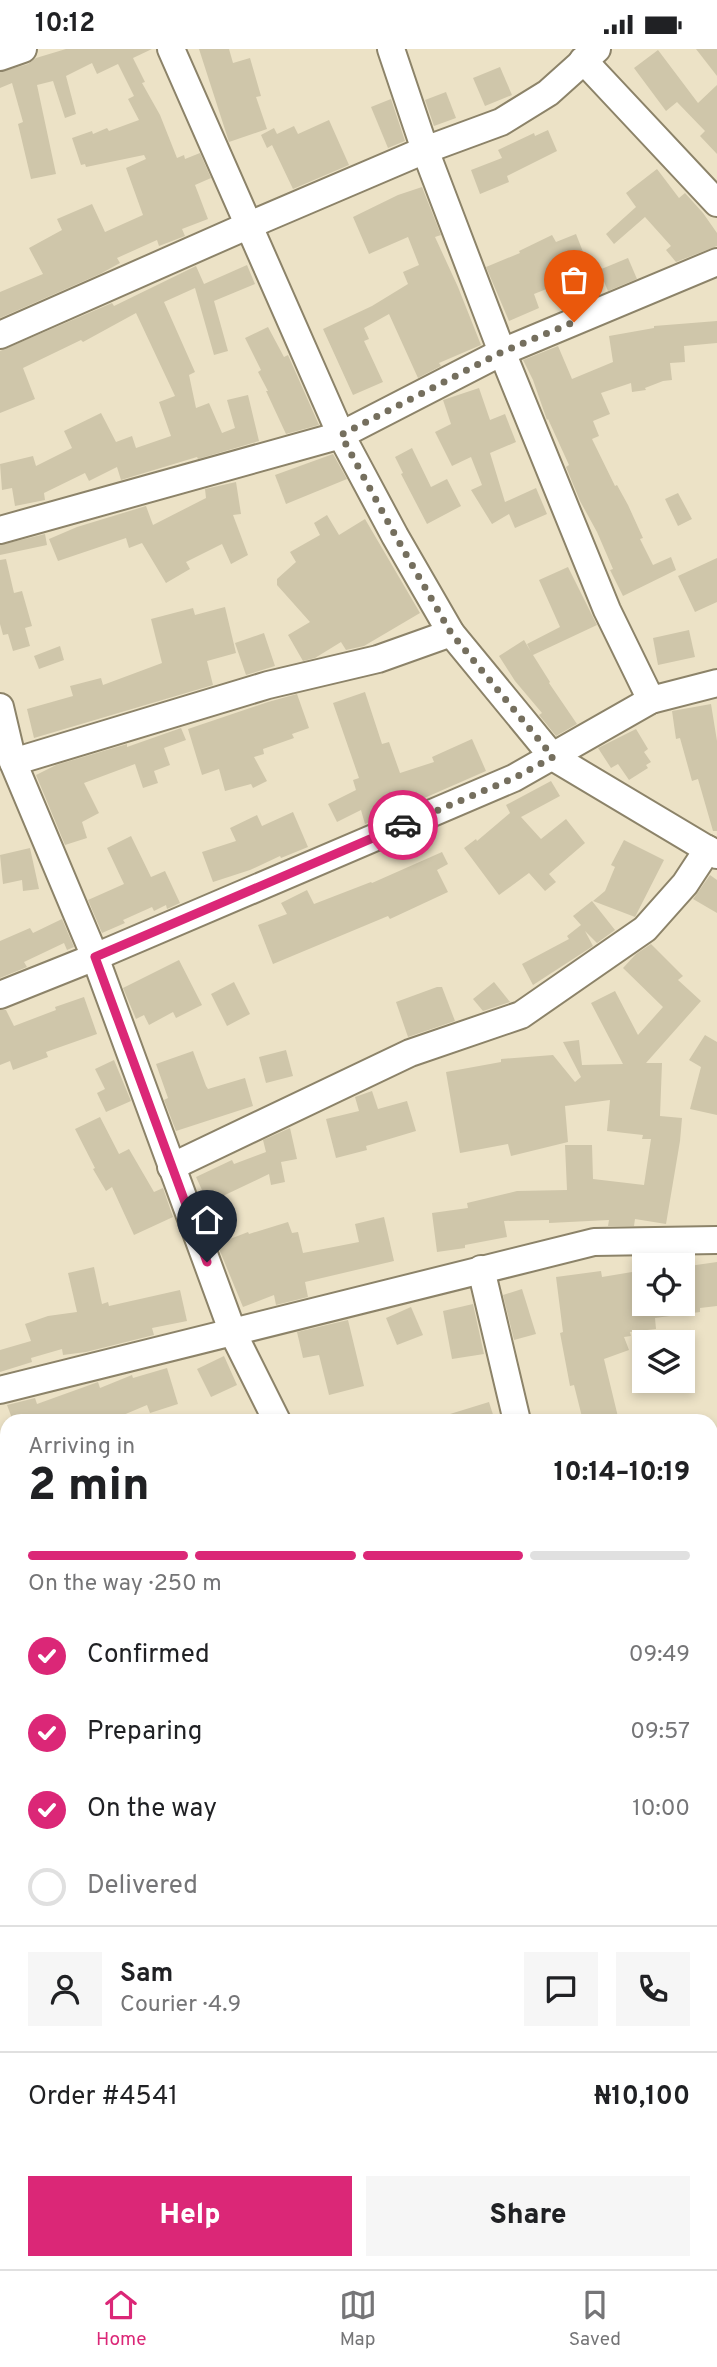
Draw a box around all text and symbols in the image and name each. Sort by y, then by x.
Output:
text: 10:12 [35,8,95,41]
pin [544,250,604,322]
icon: bag [555,261,593,299]
courier [368,790,438,860]
icon: car [384,806,422,844]
pin [177,1190,237,1262]
icon: home [188,1201,226,1239]
map controls [632,1253,695,1393]
button: locate [632,1253,695,1316]
button: layers [632,1330,695,1393]
text: Arriving in [28,1433,135,1462]
text: 10:14–10:19 [554,1457,690,1490]
text: 2 min [28,1458,150,1517]
text: On the way · 250 m [28,1570,222,1599]
icon: check [28,1637,66,1675]
text: Confirmed [87,1639,210,1672]
text: 09:49 [629,1641,690,1670]
icon: check [28,1714,66,1752]
text: Preparing [87,1716,202,1749]
text: 09:57 [630,1718,690,1747]
icon: check [28,1791,66,1829]
text: On the way [87,1793,217,1826]
text: 10:00 [632,1795,690,1824]
text: Delivered [87,1870,198,1903]
button: person [28,1952,102,2026]
button: chat [524,1952,598,2026]
button: phone [616,1952,690,2026]
text: Sam [120,1958,173,1991]
text: Courier · 4.9 [120,1991,241,2020]
text: Order #4541 [28,2081,178,2114]
text: ₦10,100 [594,2081,690,2114]
button: Help [28,2176,352,2256]
button: Share [366,2176,690,2256]
tab: Home [96,2286,147,2352]
tab: Map [339,2286,377,2352]
tab: Saved [569,2286,621,2352]

